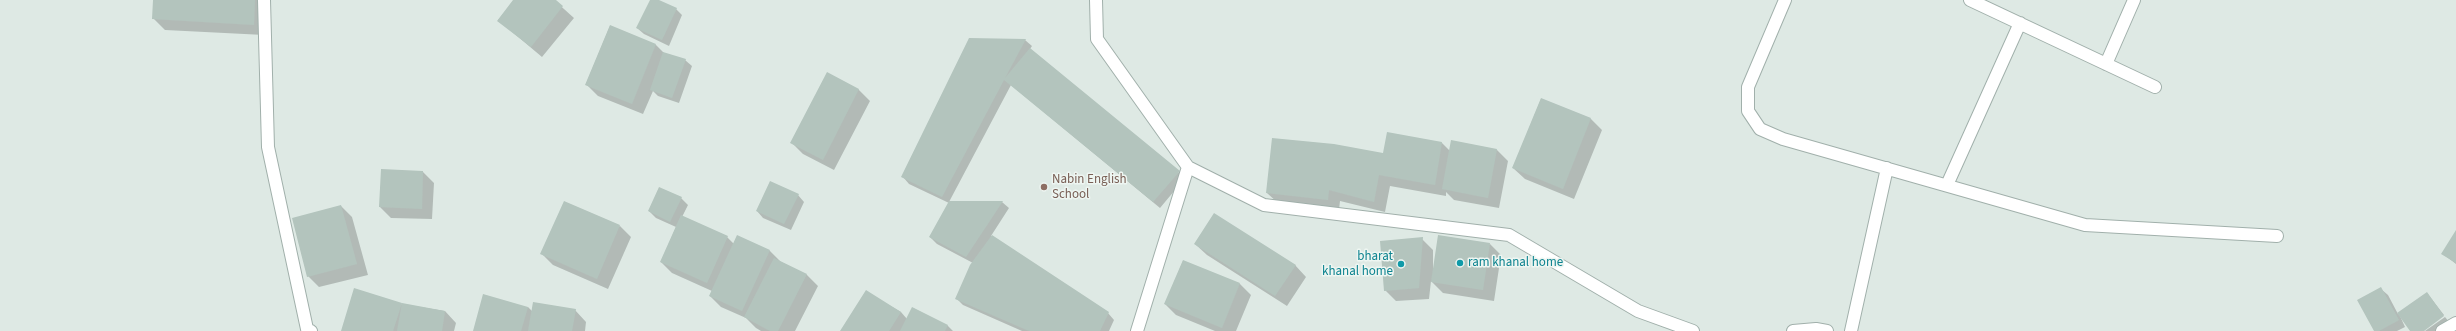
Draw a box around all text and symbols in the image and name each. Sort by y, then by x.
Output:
place label: Nabin English School [1052,172,1127,203]
marker: Nabin English School [1039,182,1049,192]
place label: bharat khanal home [1322,249,1393,280]
place label: ram khanal home [1468,255,1563,271]
marker: ram khanal home [1455,258,1465,268]
marker: bharat khanal home [1396,259,1406,269]

